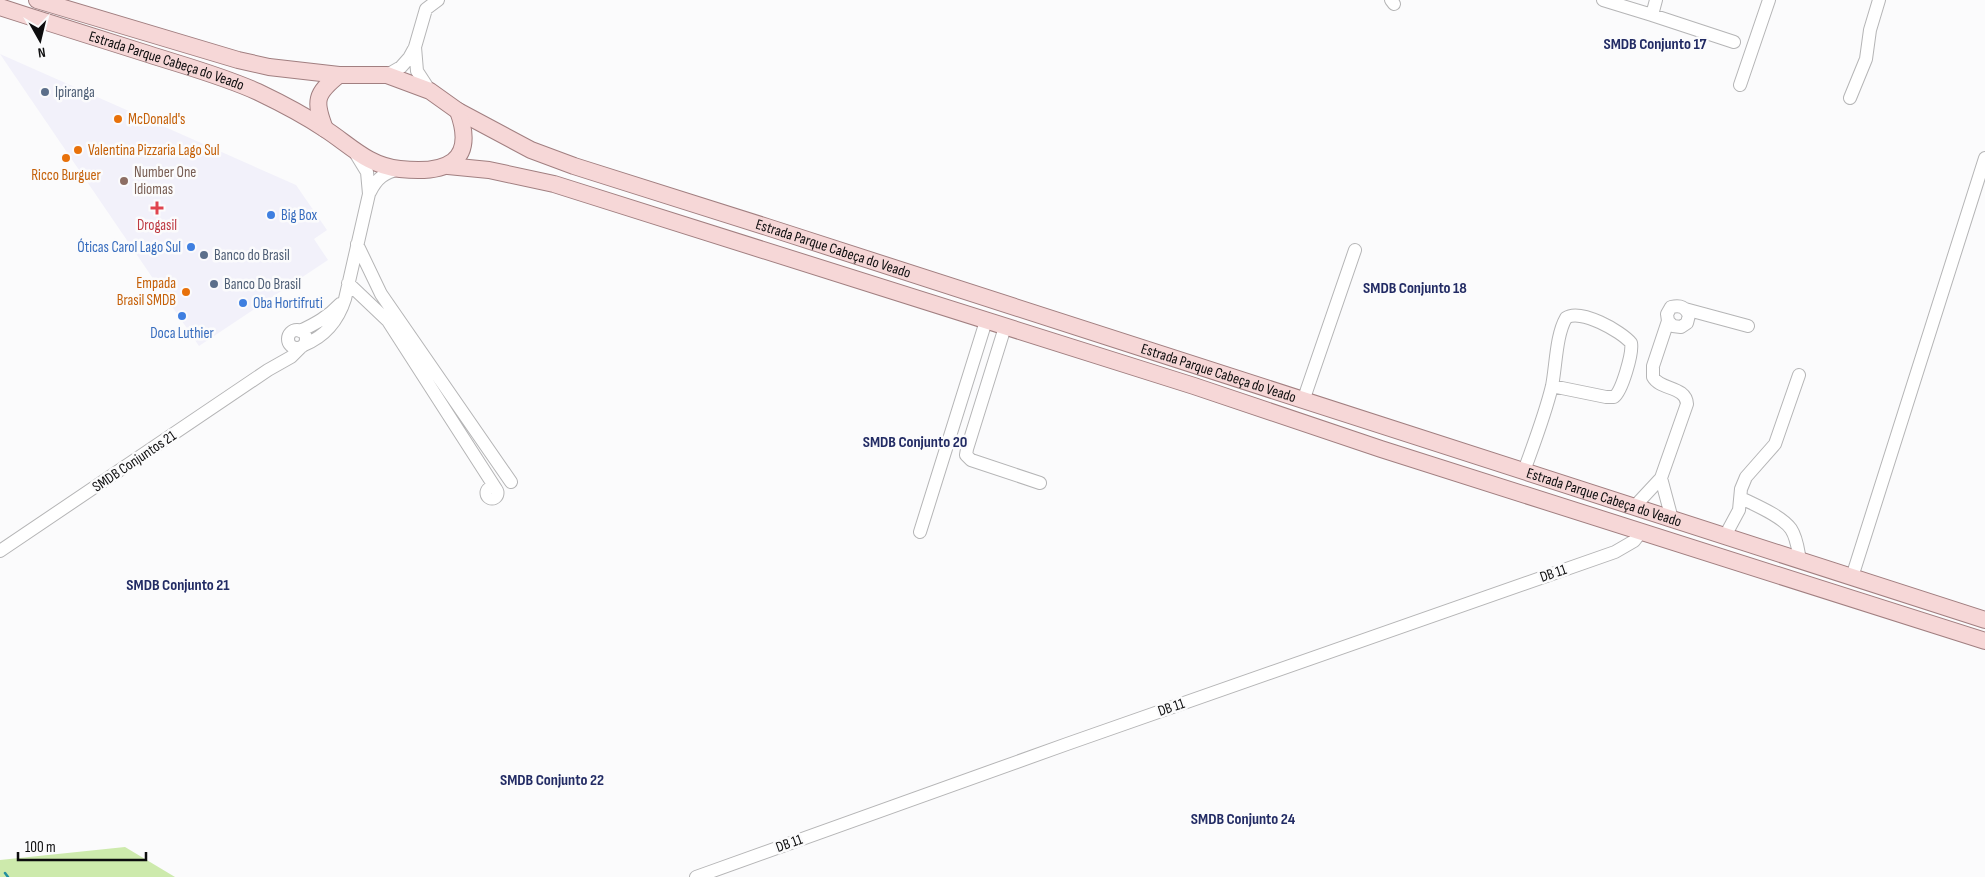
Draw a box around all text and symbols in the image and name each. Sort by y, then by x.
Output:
north arrow [15,15,65,65]
street label: Estrada Parque Cabeça do Veado [86,27,247,95]
district label: SMDB Conjunto 17 [1603,35,1707,54]
text: N [37,43,47,61]
place label: Ipiranga [55,83,95,102]
marker: Ipiranga [39,86,51,98]
place label: McDonald's [128,110,186,129]
marker: McDonald's [112,113,124,125]
place label: Valentina Pizzaria Lago Sul [88,141,220,160]
marker: Valentina Pizzaria Lago Sul [72,144,84,156]
marker: Ricco Burguer [60,152,72,164]
place label: Number One Idiomas [134,163,196,199]
place label: Ricco Burguer [31,166,102,185]
marker: Number One Idiomas [118,175,130,187]
marker: Drogasil [151,202,163,214]
place label: Big Box [281,206,318,225]
marker: Big Box [265,209,277,221]
street label: Estrada Parque Cabeça do Veado [753,215,913,283]
place label: Drogasil [137,216,177,235]
place label: Óticas Carol Lago Sul [77,238,181,257]
marker: Óticas Carol Lago Sul [185,241,197,253]
place label: Banco do Brasil [214,246,290,265]
marker: Banco do Brasil [198,249,210,261]
place label: Empada Brasil SMDB [117,274,176,310]
place label: Banco Do Brasil [224,275,301,294]
marker: Banco Do Brasil [208,278,220,290]
district label: SMDB Conjunto 18 [1363,279,1467,298]
marker: Empada Brasil SMDB [180,286,192,298]
place label: Oba Hortifruti [253,294,323,313]
marker: Oba Hortifruti [237,297,249,309]
marker: Doca Luthier [176,310,188,322]
place label: Doca Luthier [150,324,214,343]
street label: Estrada Parque Cabeça do Veado [1139,339,1299,407]
street label: SMDB Conjuntos 21 [89,426,180,496]
district label: SMDB Conjunto 20 [863,433,967,452]
street label: Estrada Parque Cabeça do Veado [1524,464,1684,532]
street label: DB 11 [1537,560,1570,587]
district label: SMDB Conjunto 21 [126,576,230,595]
street label: DB 11 [1155,694,1188,721]
district label: SMDB Conjunto 22 [500,771,604,790]
district label: SMDB Conjunto 24 [1191,810,1296,829]
scale bar [18,830,145,862]
street label: DB 11 [773,830,806,857]
text: 100 m [25,838,56,857]

